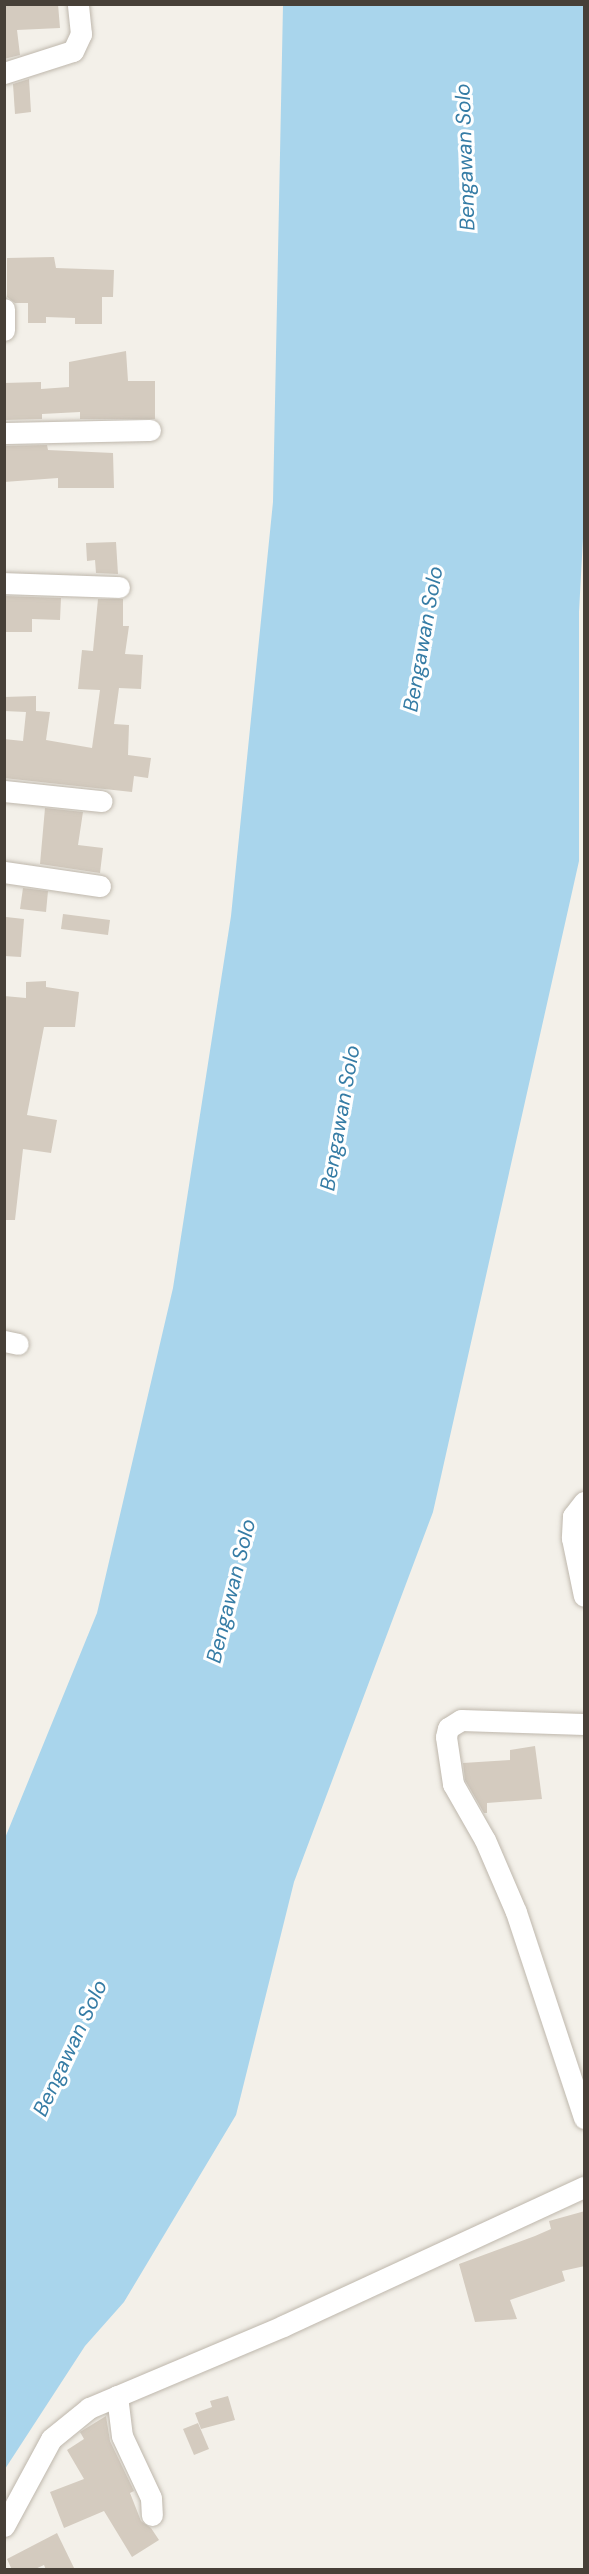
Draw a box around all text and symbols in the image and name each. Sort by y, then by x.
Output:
water label: Bengawan Solo [450,83,480,231]
water label: Bengawan Solo [398,564,448,714]
water label: Bengawan Solo [315,1043,365,1193]
water label: Bengawan Solo [201,1516,261,1666]
water label: Bengawan Solo [27,1976,113,2120]

